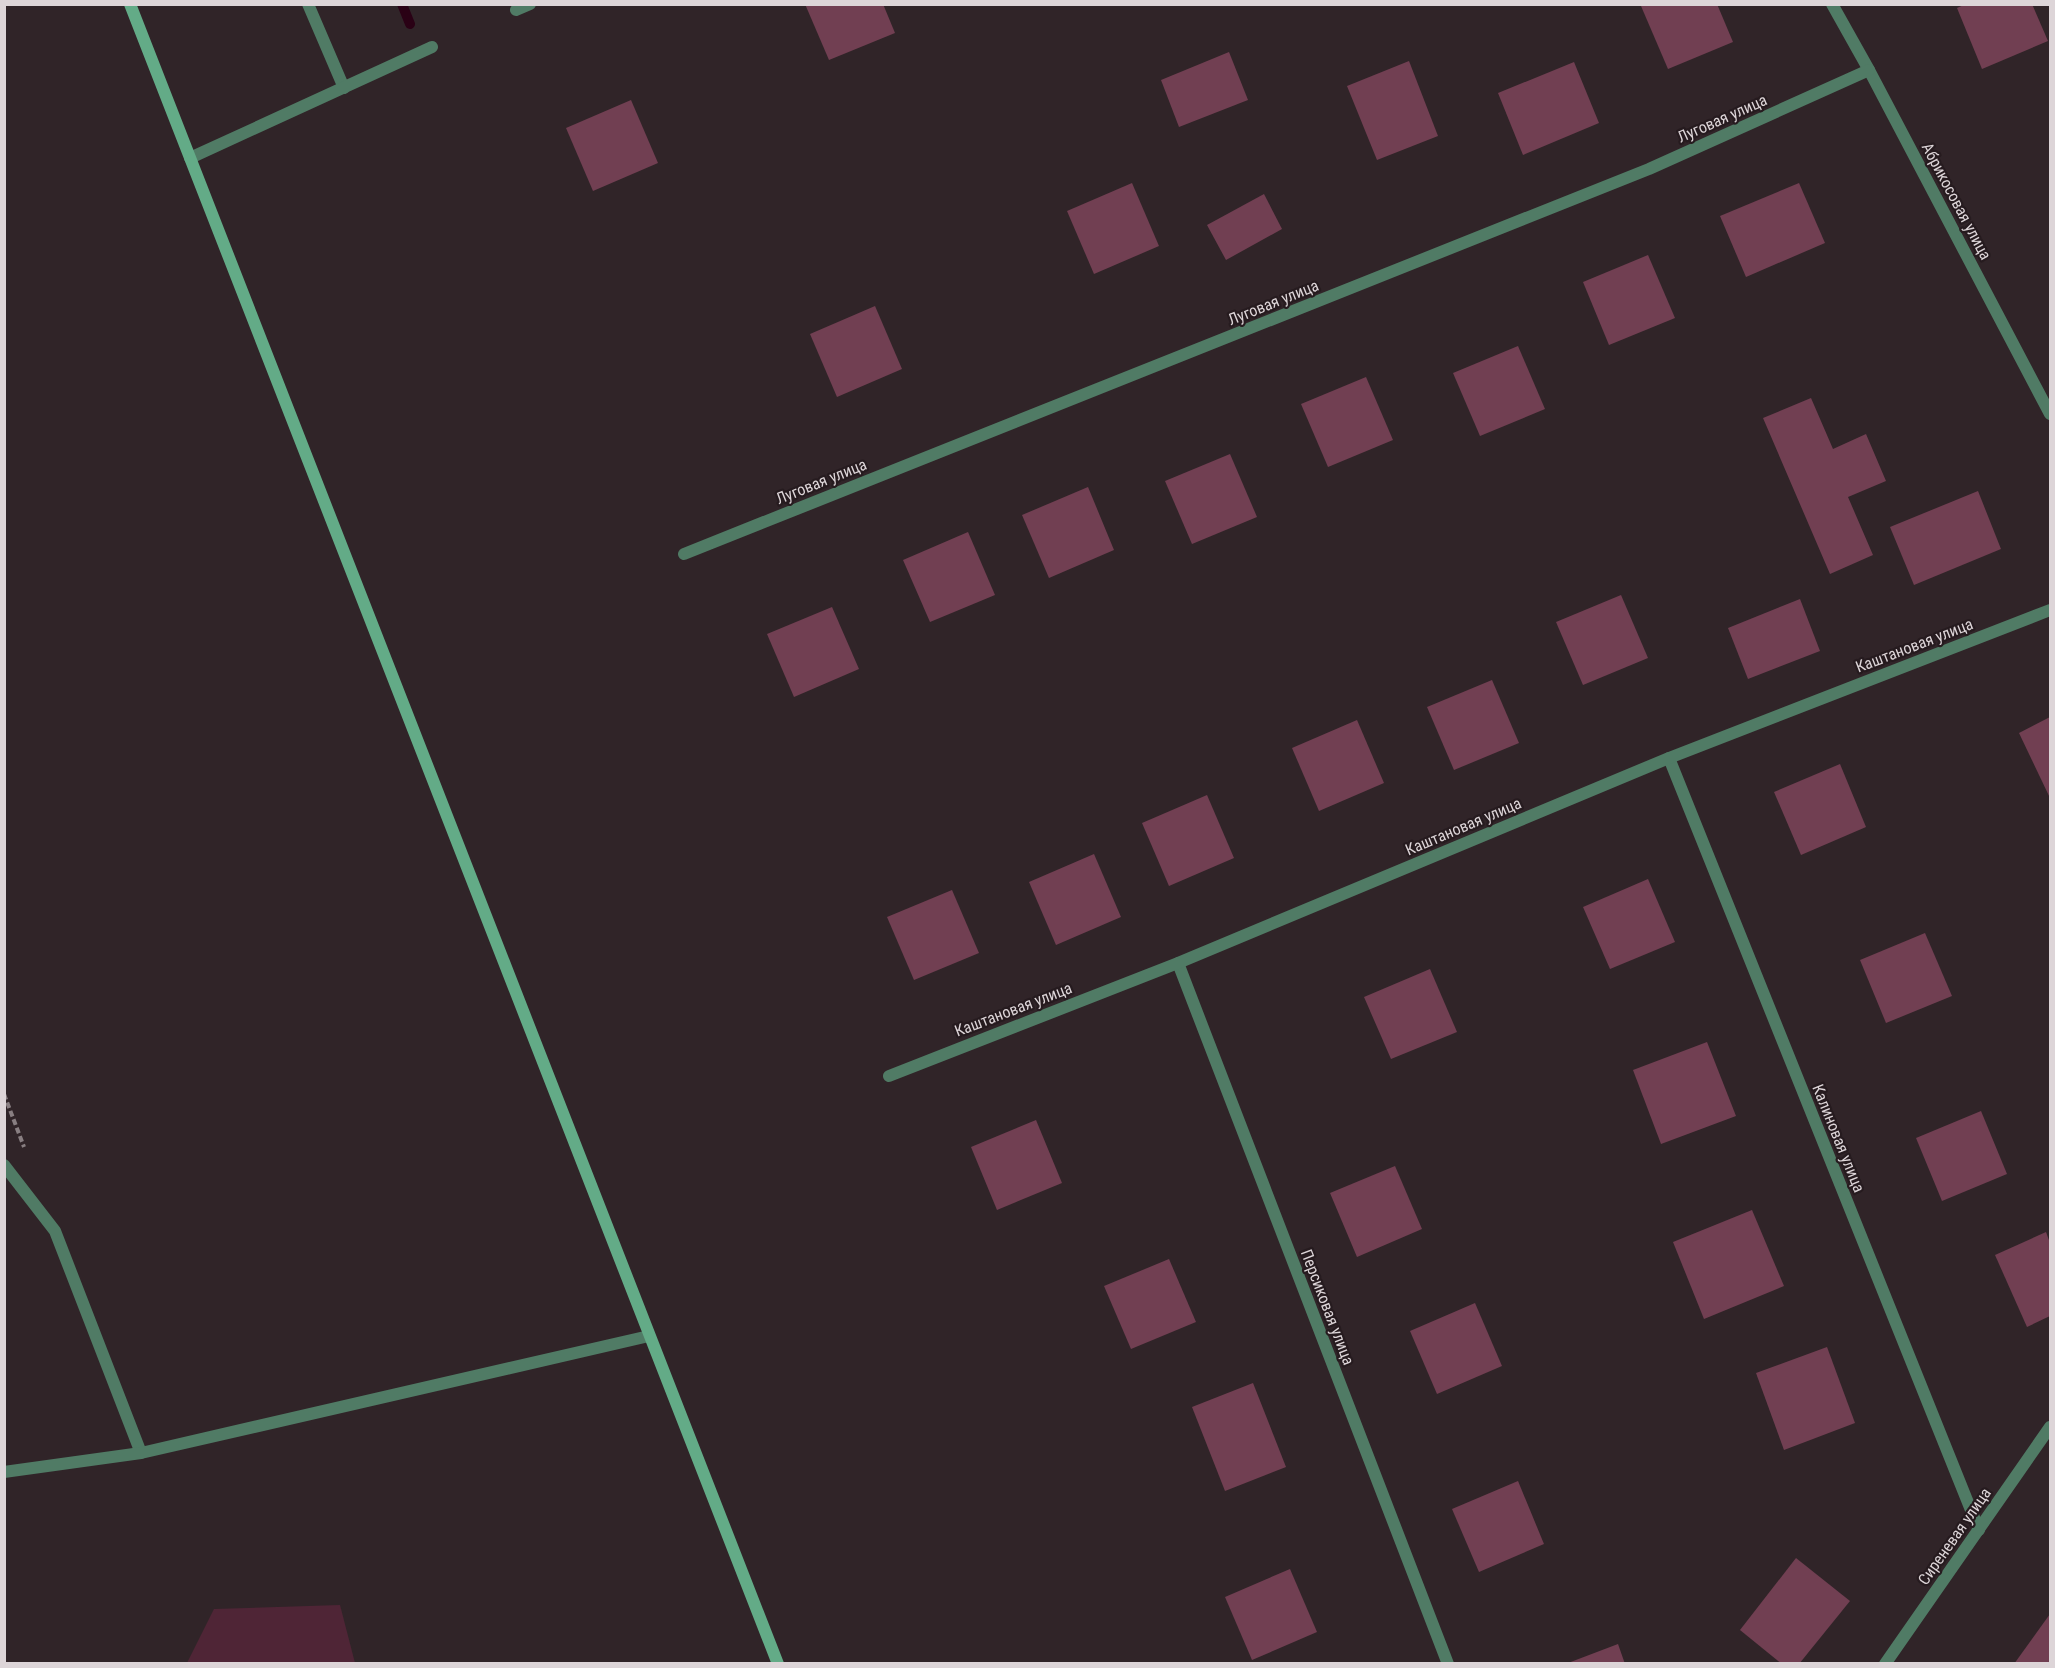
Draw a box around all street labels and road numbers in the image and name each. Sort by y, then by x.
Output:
street label: Луговая улица [1674,90,1770,147]
street label: Абрикосовая улица [1918,140,1995,263]
street label: Луговая улица [1225,276,1321,329]
street label: Луговая улица [773,455,869,508]
street label: Каштановая улица [1853,614,1976,677]
street label: Каштановая улица [1402,793,1524,859]
street label: Каштановая улица [952,978,1075,1041]
street label: Калиновая улица [1808,1081,1869,1195]
street label: Персиковая улица [1297,1247,1358,1368]
street label: Сиреневая улица [1914,1484,1995,1588]

